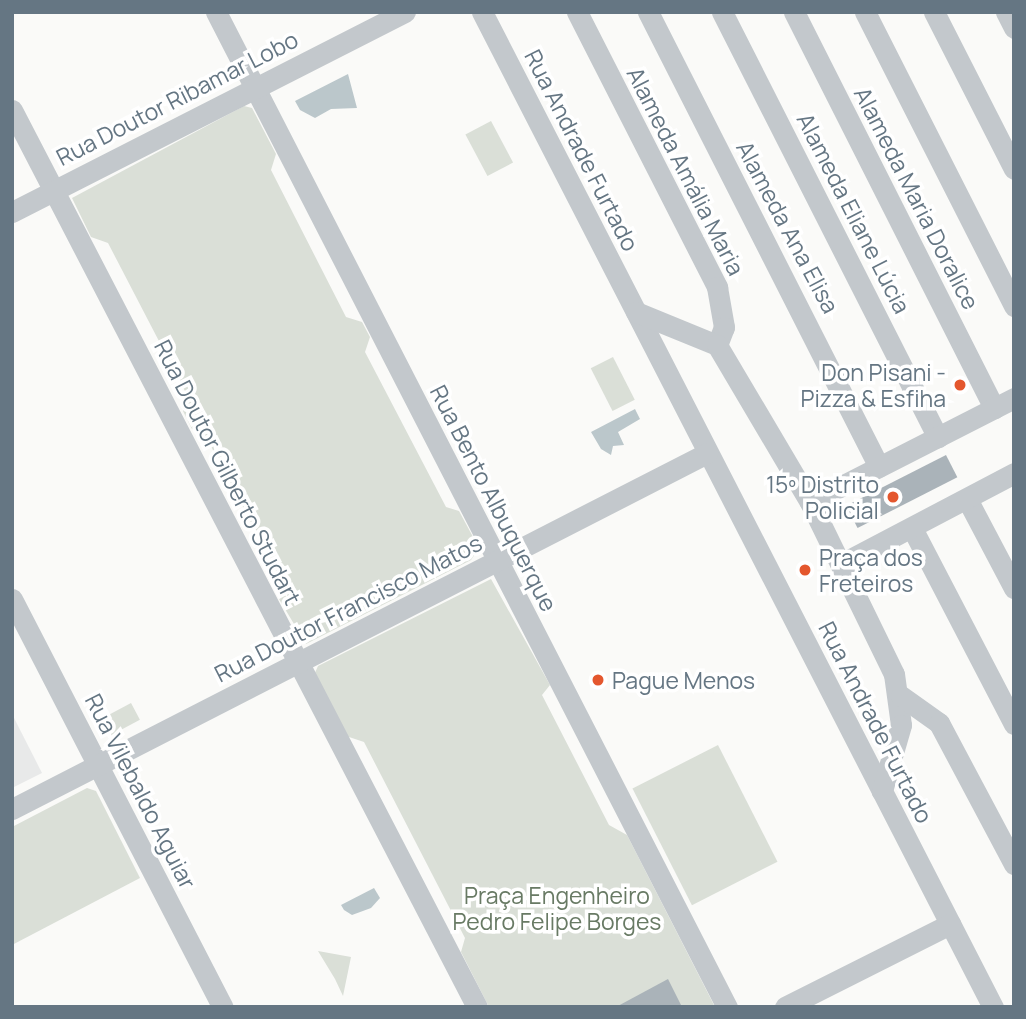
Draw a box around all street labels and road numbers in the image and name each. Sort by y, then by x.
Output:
street label: Rua Doutor Ribamar Lobo [52,25,302,171]
street label: Rua Andrade Furtado [519,45,645,255]
street label: Alameda Amália Maria [621,62,751,280]
street label: Alameda Maria Doralice [849,82,985,314]
street label: Alameda Eliane Lúcia [792,108,916,318]
street label: Alameda Ana Elisa [731,136,845,318]
street label: Rua Doutor Gilberto Studart [149,335,307,609]
street label: Rua Bento Albuquerque [425,380,563,616]
street label: Rua Doutor Francisco Matos [210,528,486,688]
street label: Rua Andrade Furtado [813,617,939,827]
street label: Rua Vilebaldo Aguiar [80,689,202,893]

